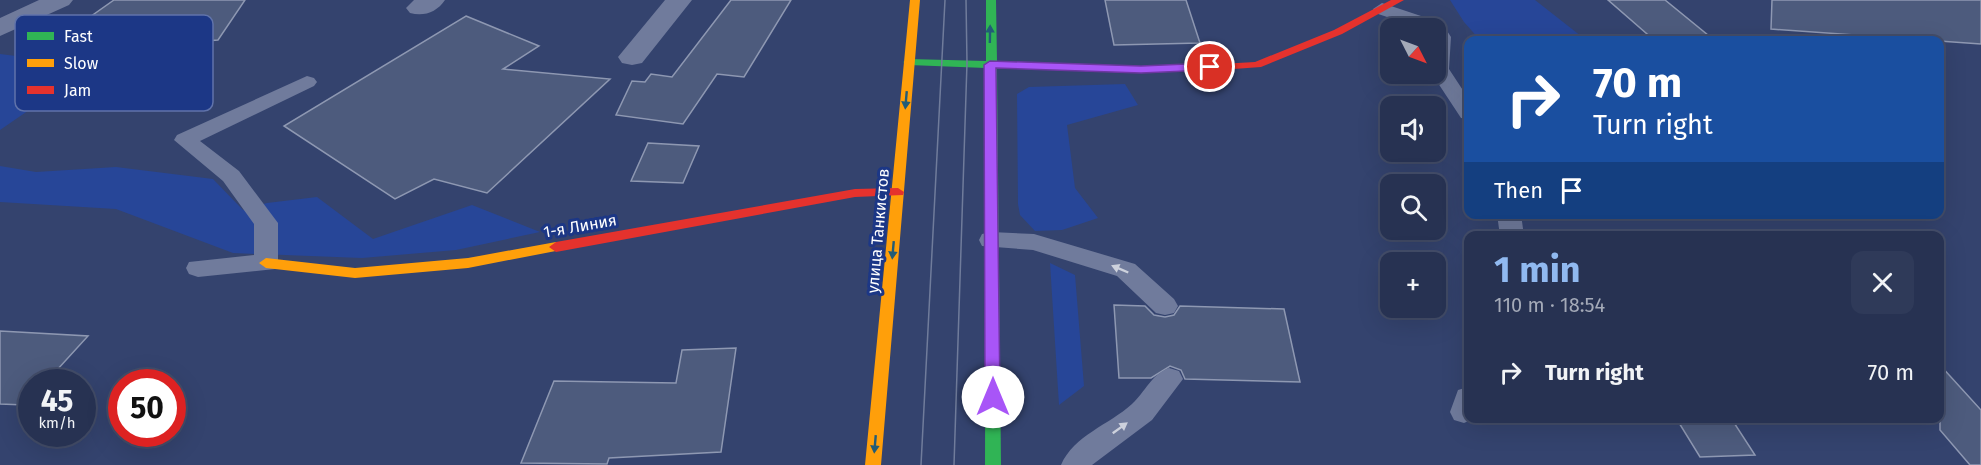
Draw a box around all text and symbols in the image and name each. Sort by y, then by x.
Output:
legend [15,15,213,111]
north arrow [1380,18,1446,84]
map controls [1380,18,1446,318]
one-way arrow [985,25,995,44]
text: Fast [64,27,93,46]
pin [1184,41,1235,92]
icon: arrive [1193,50,1226,83]
text: Slow [64,54,99,73]
text: 70 m [1593,58,1682,108]
icon: right [1494,60,1572,138]
text: Jam [64,81,91,100]
one-way arrow [901,91,911,110]
button: sound [1380,96,1446,162]
text: Turn right [1593,109,1713,141]
street label: улица Танкистов [863,168,893,294]
button: search [1380,174,1446,240]
icon: arrive [1555,174,1588,207]
text: Then [1494,177,1543,204]
street label: 1-я Линия [542,210,618,242]
one-way arrow [888,241,898,260]
text: 1 min [1494,248,1581,292]
button: close [1851,251,1914,314]
button: + [1380,252,1446,318]
one-way arrow [1111,264,1129,274]
text: 110 m · 18:54 [1494,293,1605,317]
icon: right [1494,356,1527,389]
text: Turn right [1545,359,1644,386]
text: 70 m [1868,359,1914,386]
position arrow [961,365,1025,429]
speed limit sign: 50 [108,369,186,447]
text: 45 [41,383,73,419]
text: km/h [38,414,76,432]
one-way arrow [1111,422,1127,434]
one-way arrow [870,435,880,454]

